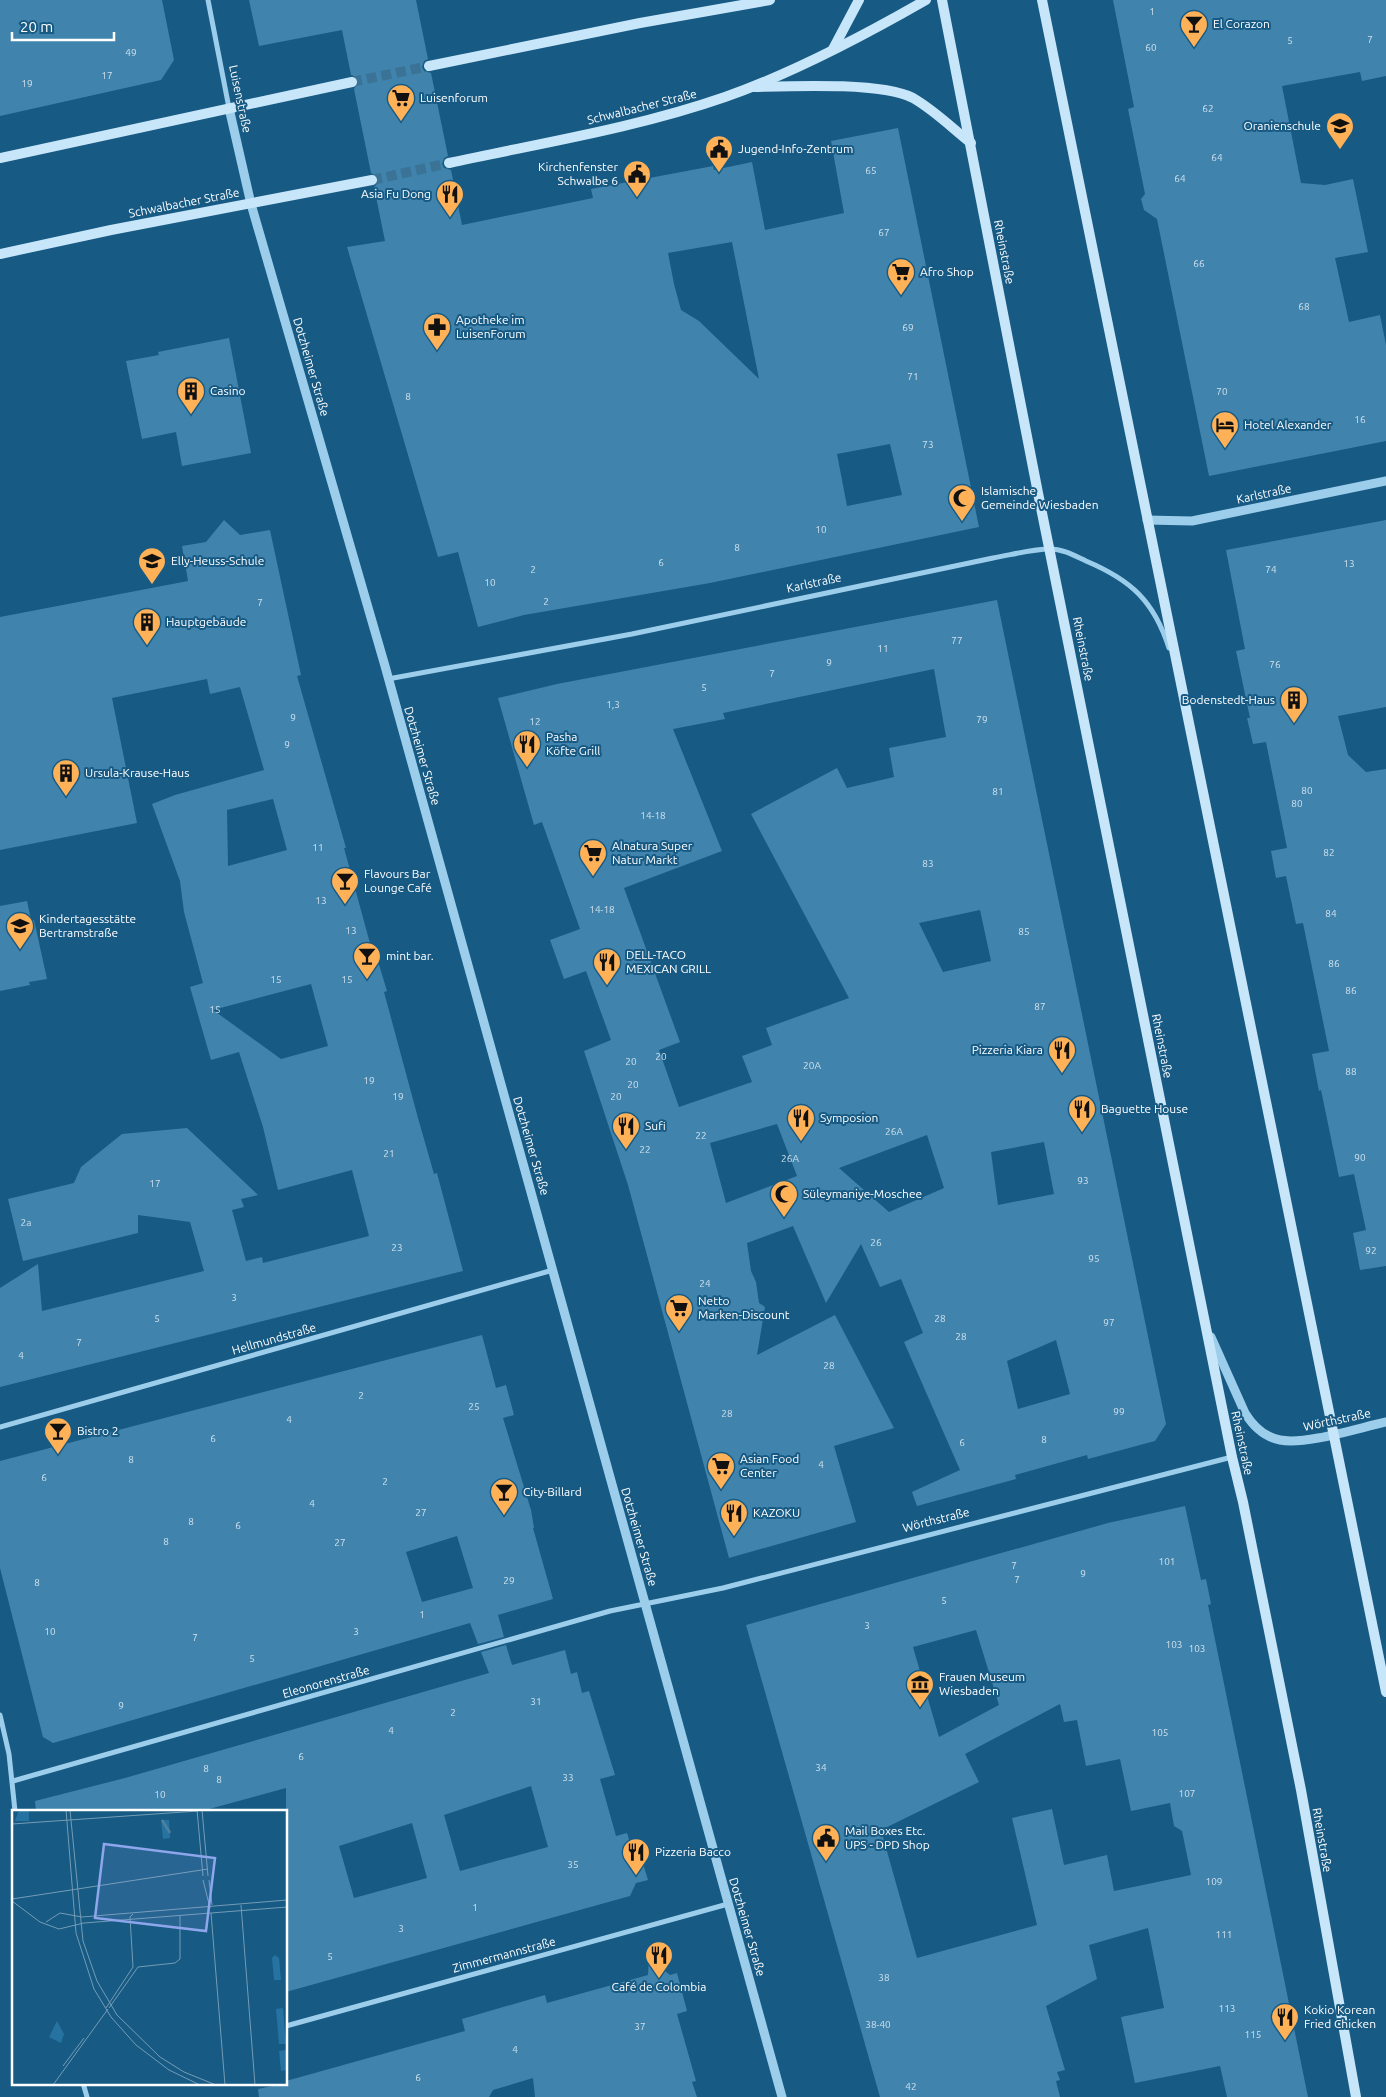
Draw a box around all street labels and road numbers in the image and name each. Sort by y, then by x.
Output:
street label: Luisenstraße [227,64,254,134]
street label: Schwalbacher Straße [586,87,698,126]
street label: Schwalbacher Straße [127,185,240,220]
street label: Rheinstraße [992,219,1017,285]
street label: Dotzheimer Straße [291,316,332,418]
street label: Karlstraße [1235,481,1292,506]
street label: Karlstraße [785,570,842,595]
street label: Rheinstraße [1071,616,1096,682]
street label: Dotzheimer Straße [402,705,443,807]
street label: Rheinstraße [1150,1013,1175,1079]
street label: Dotzheimer Straße [511,1095,552,1197]
street label: Hellmundstraße [230,1320,317,1357]
street label: Wörthstraße [1302,1406,1372,1433]
street label: Rheinstraße [1229,1410,1256,1476]
street label: Dotzheimer Straße [619,1486,660,1588]
street label: Wörthstraße [901,1505,971,1534]
street label: Eleonorenstraße [281,1663,371,1700]
street label: Rheinstraße [1310,1807,1335,1873]
street label: Dotzheimer Straße [727,1876,768,1978]
street label: Zimmermannstraße [451,1934,557,1975]

